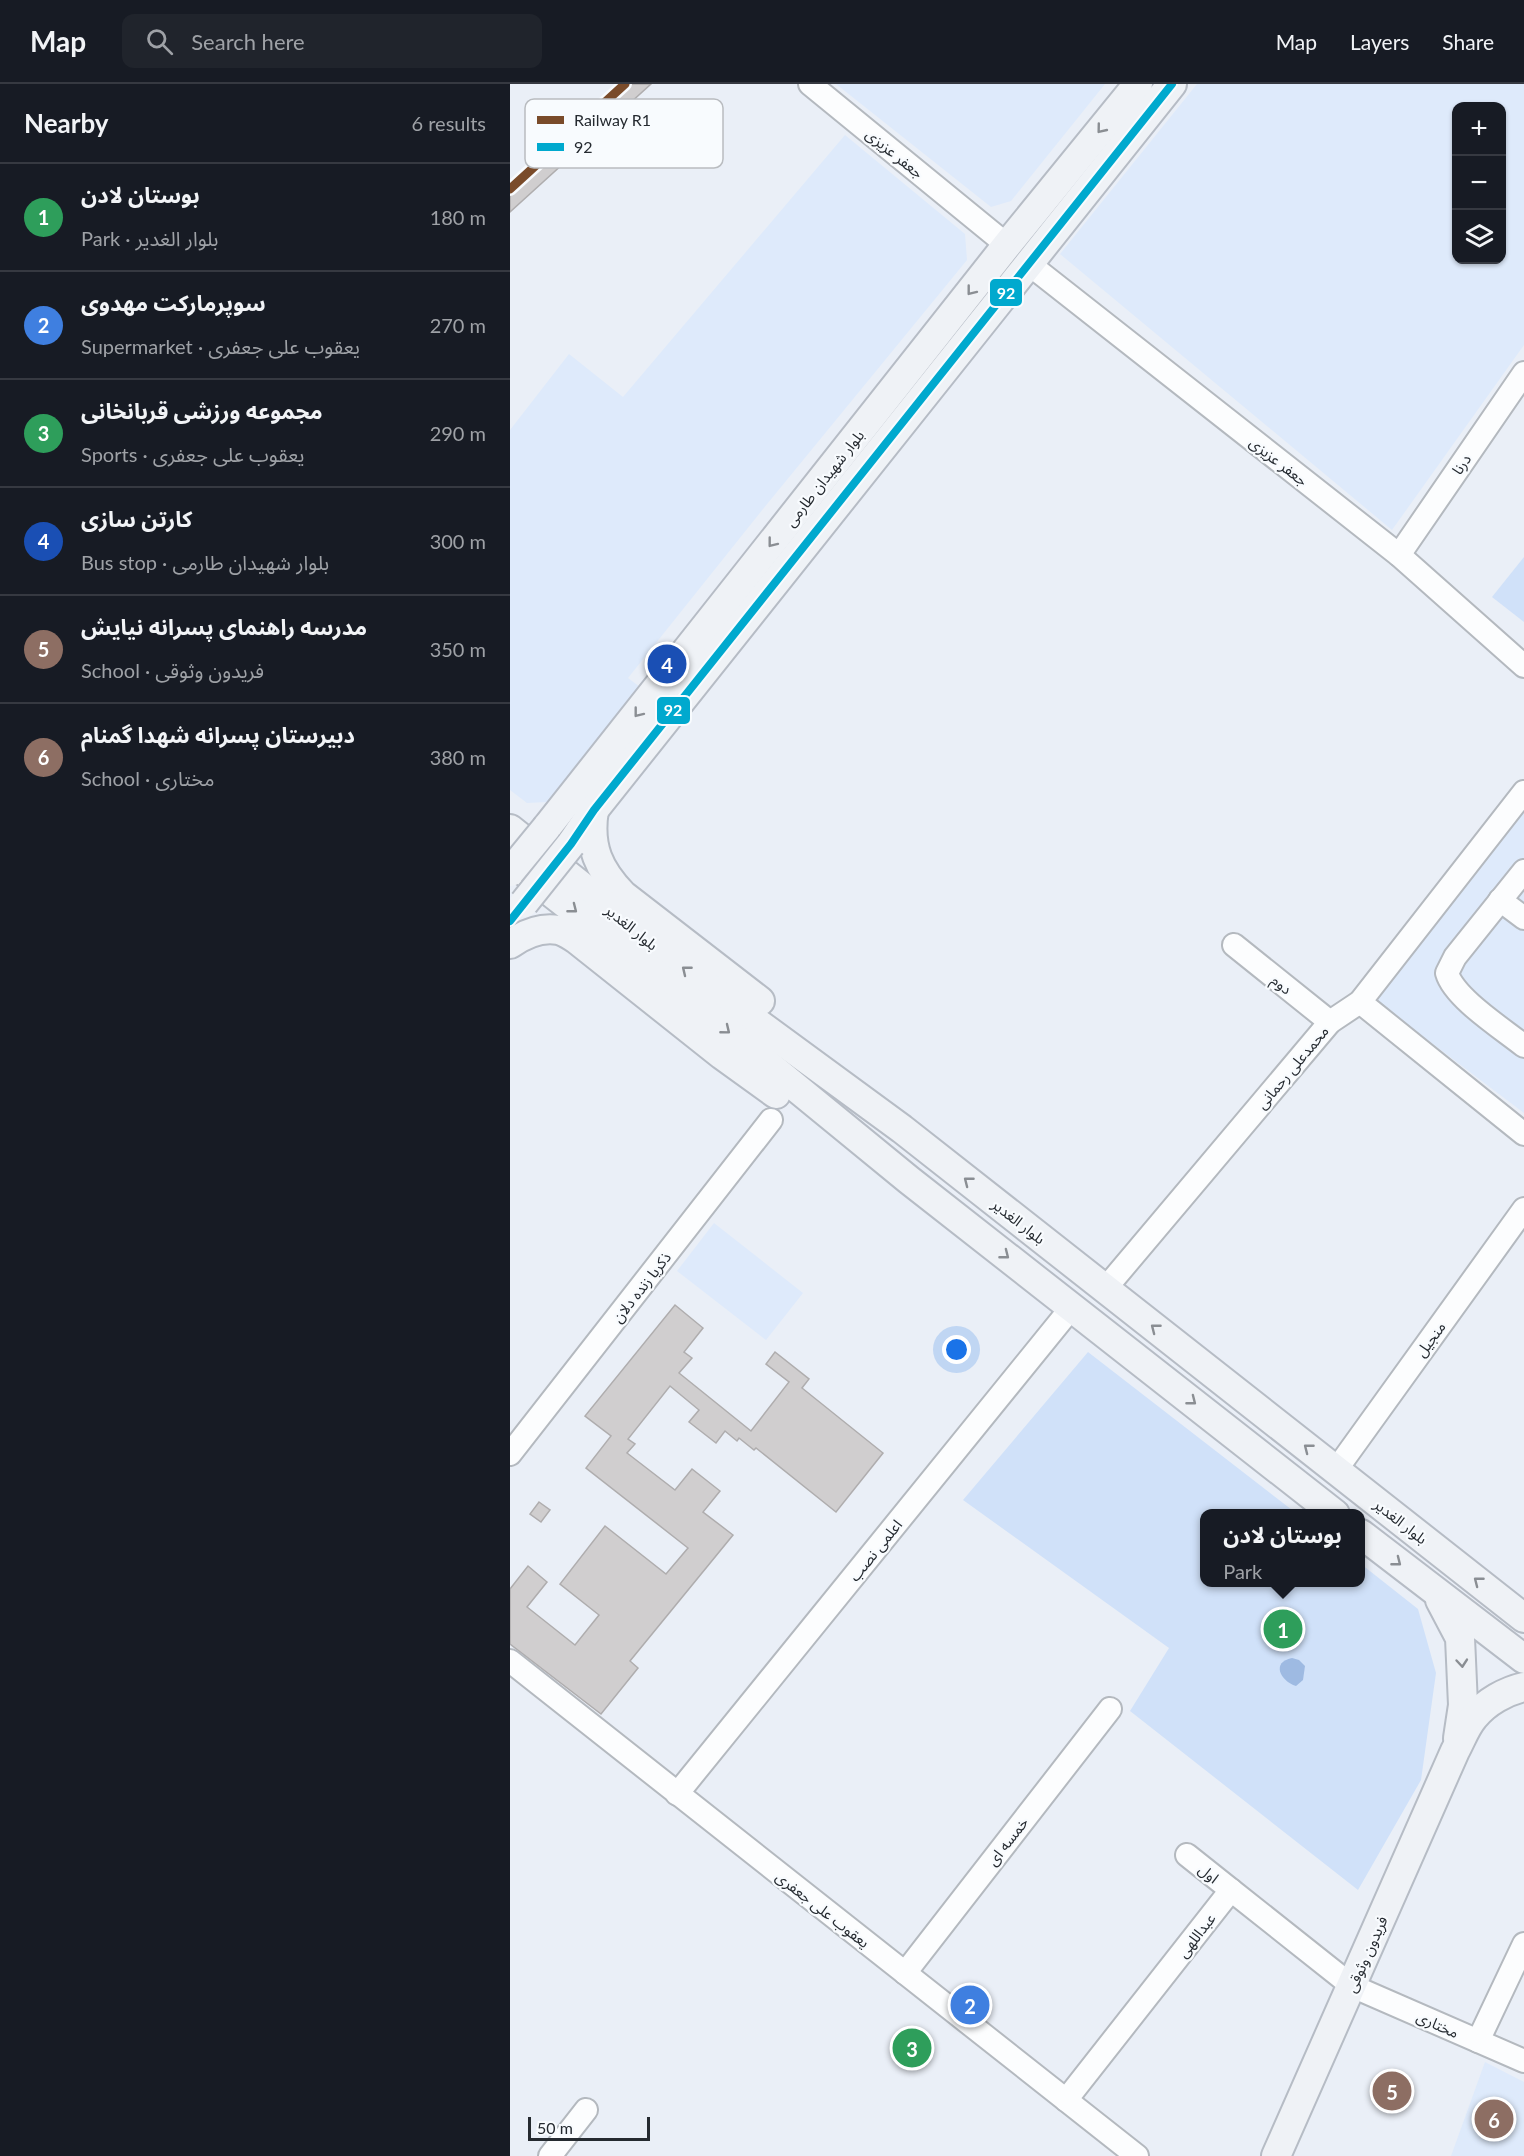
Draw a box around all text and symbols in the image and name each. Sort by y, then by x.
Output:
search box [122,14,542,68]
text: Map [30,24,86,58]
icon: search [143,25,176,58]
text: Search here [191,28,305,55]
text: Map [1276,29,1317,54]
text: Layers [1350,29,1409,54]
text: Share [1442,29,1494,54]
legend [525,99,723,168]
map controls [1452,102,1506,264]
button: + [1452,102,1506,156]
text: Nearby [24,107,109,139]
text: Railway R1 [574,110,651,129]
text: 6 results [411,111,486,135]
one-way arrow [1098,123,1109,134]
street label: جعفر عزیزی [862,124,927,182]
text: 92 [574,137,593,156]
button: − [1452,156,1506,210]
text: بوستان لادن [81,181,200,208]
text: 1 [38,205,49,229]
text: 180 m [430,205,486,229]
button: layers [1452,210,1506,264]
text: Park · بلوار الغدیر [81,226,218,250]
line badge: 92 [989,278,1023,307]
text: 92 [997,283,1015,302]
one-way arrow [968,284,979,295]
text: سوپرمارکت مهدوی [81,289,266,316]
text: 2 [38,313,49,337]
text: 270 m [430,313,486,337]
text: Supermarket · یعقوب علی جعفری [81,334,360,358]
text: مجموعه ورزشی قربانخانی [81,397,323,424]
text: 3 [38,421,49,445]
text: 290 m [430,421,486,445]
street label: بلوار شهیدان طارمی [781,426,868,530]
street label: جعفر عزیزی [1246,433,1312,490]
text: Sports · یعقوب علی جعفری [81,442,305,466]
street label: درنا [1448,450,1475,478]
text: کارتن سازی [81,505,192,532]
text: 4 [38,529,49,553]
text: 300 m [430,529,486,553]
one-way arrow [769,536,780,547]
text: Bus stop · بلوار شهیدان طارمی [81,550,329,574]
text: مدرسه راهنمای پسرانه نیایش [81,613,367,640]
text: 5 [38,637,49,661]
text: 350 m [430,637,486,661]
pin: 4 [648,642,686,686]
text: School · فریدون وثوقی [81,658,264,682]
line badge: 92 [656,696,691,725]
text: 92 [664,700,682,719]
one-way arrow [635,706,646,717]
text: دبیرستان پسرانه شهدا گمنام [81,721,355,748]
text: 6 [38,745,49,769]
text: 380 m [430,745,486,769]
text: School · مختاری [81,766,214,790]
street label: بلوار الغدیر [601,900,662,954]
one-way arrow [566,902,577,913]
one-way arrow [682,966,693,977]
street label: دوم [1266,970,1296,1000]
street label: محمدعلی رحمانی [1252,1022,1333,1113]
one-way arrow [719,1023,730,1034]
one-way arrow [964,1178,975,1189]
street label: بلوار الغدیر [988,1194,1049,1248]
street label: ذکریا زنده دلان [608,1248,675,1327]
one-way arrow [998,1248,1009,1259]
street label: منجیل [1411,1318,1450,1361]
one-way arrow [1150,1324,1161,1335]
your location [942,1335,971,1364]
one-way arrow [1185,1394,1196,1405]
one-way arrow [1304,1445,1315,1456]
street label: بلوار الغدیر [1370,1494,1431,1548]
popup [1200,1509,1365,1587]
street label: اعلمی نصب [845,1516,906,1585]
text: بوستان لادن [1223,1521,1342,1548]
one-way arrow [1391,1555,1402,1566]
text: Park [1223,1559,1262,1583]
one-way arrow [1474,1578,1485,1589]
pin: 1 [1264,1606,1302,1652]
one-way arrow [1455,1659,1468,1668]
street label: خمسه ای [983,1813,1032,1869]
street label: اول [1195,1859,1223,1887]
street label: یعقوب علی جعفری [772,1867,873,1952]
street label: عبداللهی [1173,1909,1220,1961]
street label: فریدون وثوقی [1341,1913,1392,1995]
pin: 2 [950,1982,990,2028]
street label: مختاری [1414,2007,1462,2042]
pin: 3 [892,2026,932,2070]
pin: 5 [1372,2068,1412,2114]
pin: 6 [1474,2096,1514,2142]
scale bar [528,2114,650,2142]
text: 50 m [537,2118,573,2137]

